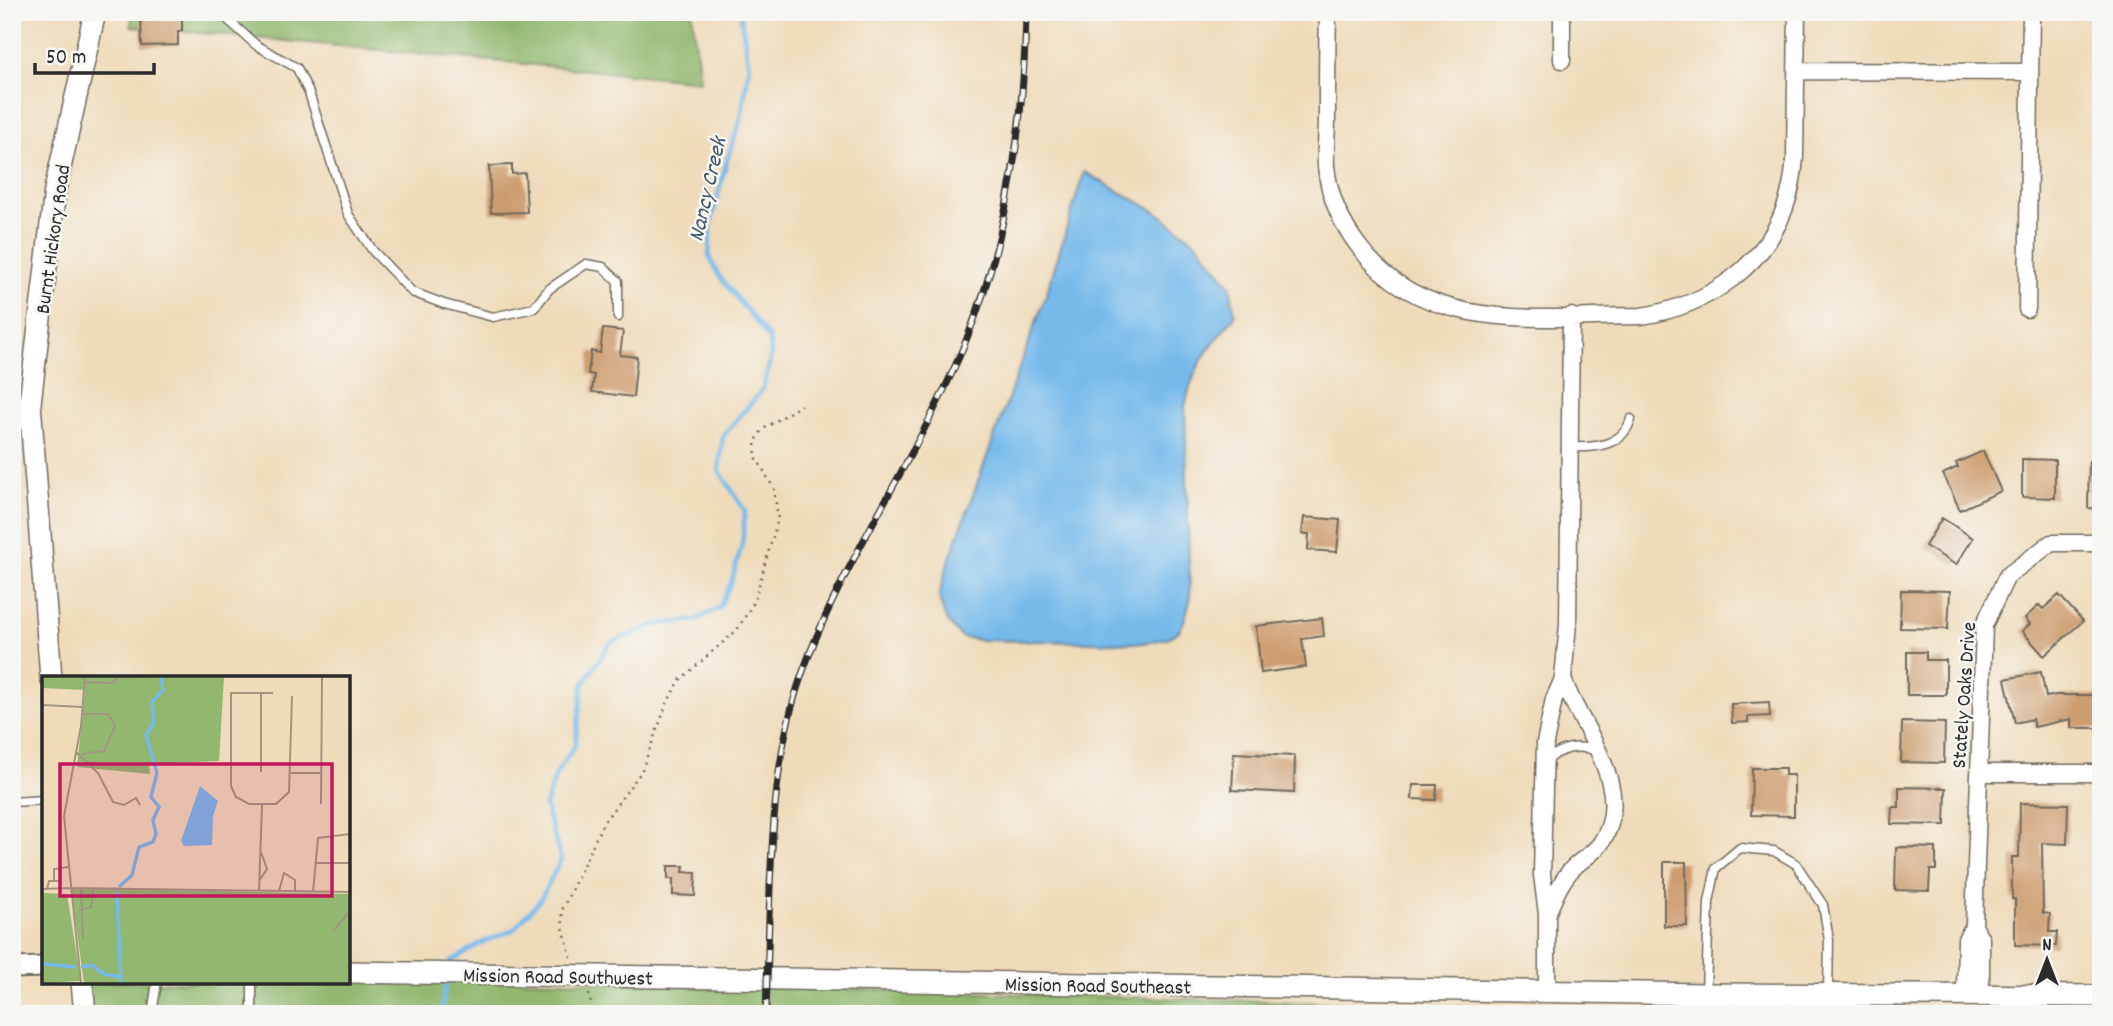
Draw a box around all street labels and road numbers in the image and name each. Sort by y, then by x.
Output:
street label: Burnt Hickory Road [30,163,80,316]
street label: Stately Oaks Drive [1946,621,1986,769]
street label: Mission Road Southwest [463,962,653,996]
street label: Mission Road Southeast [1005,971,1192,1005]

